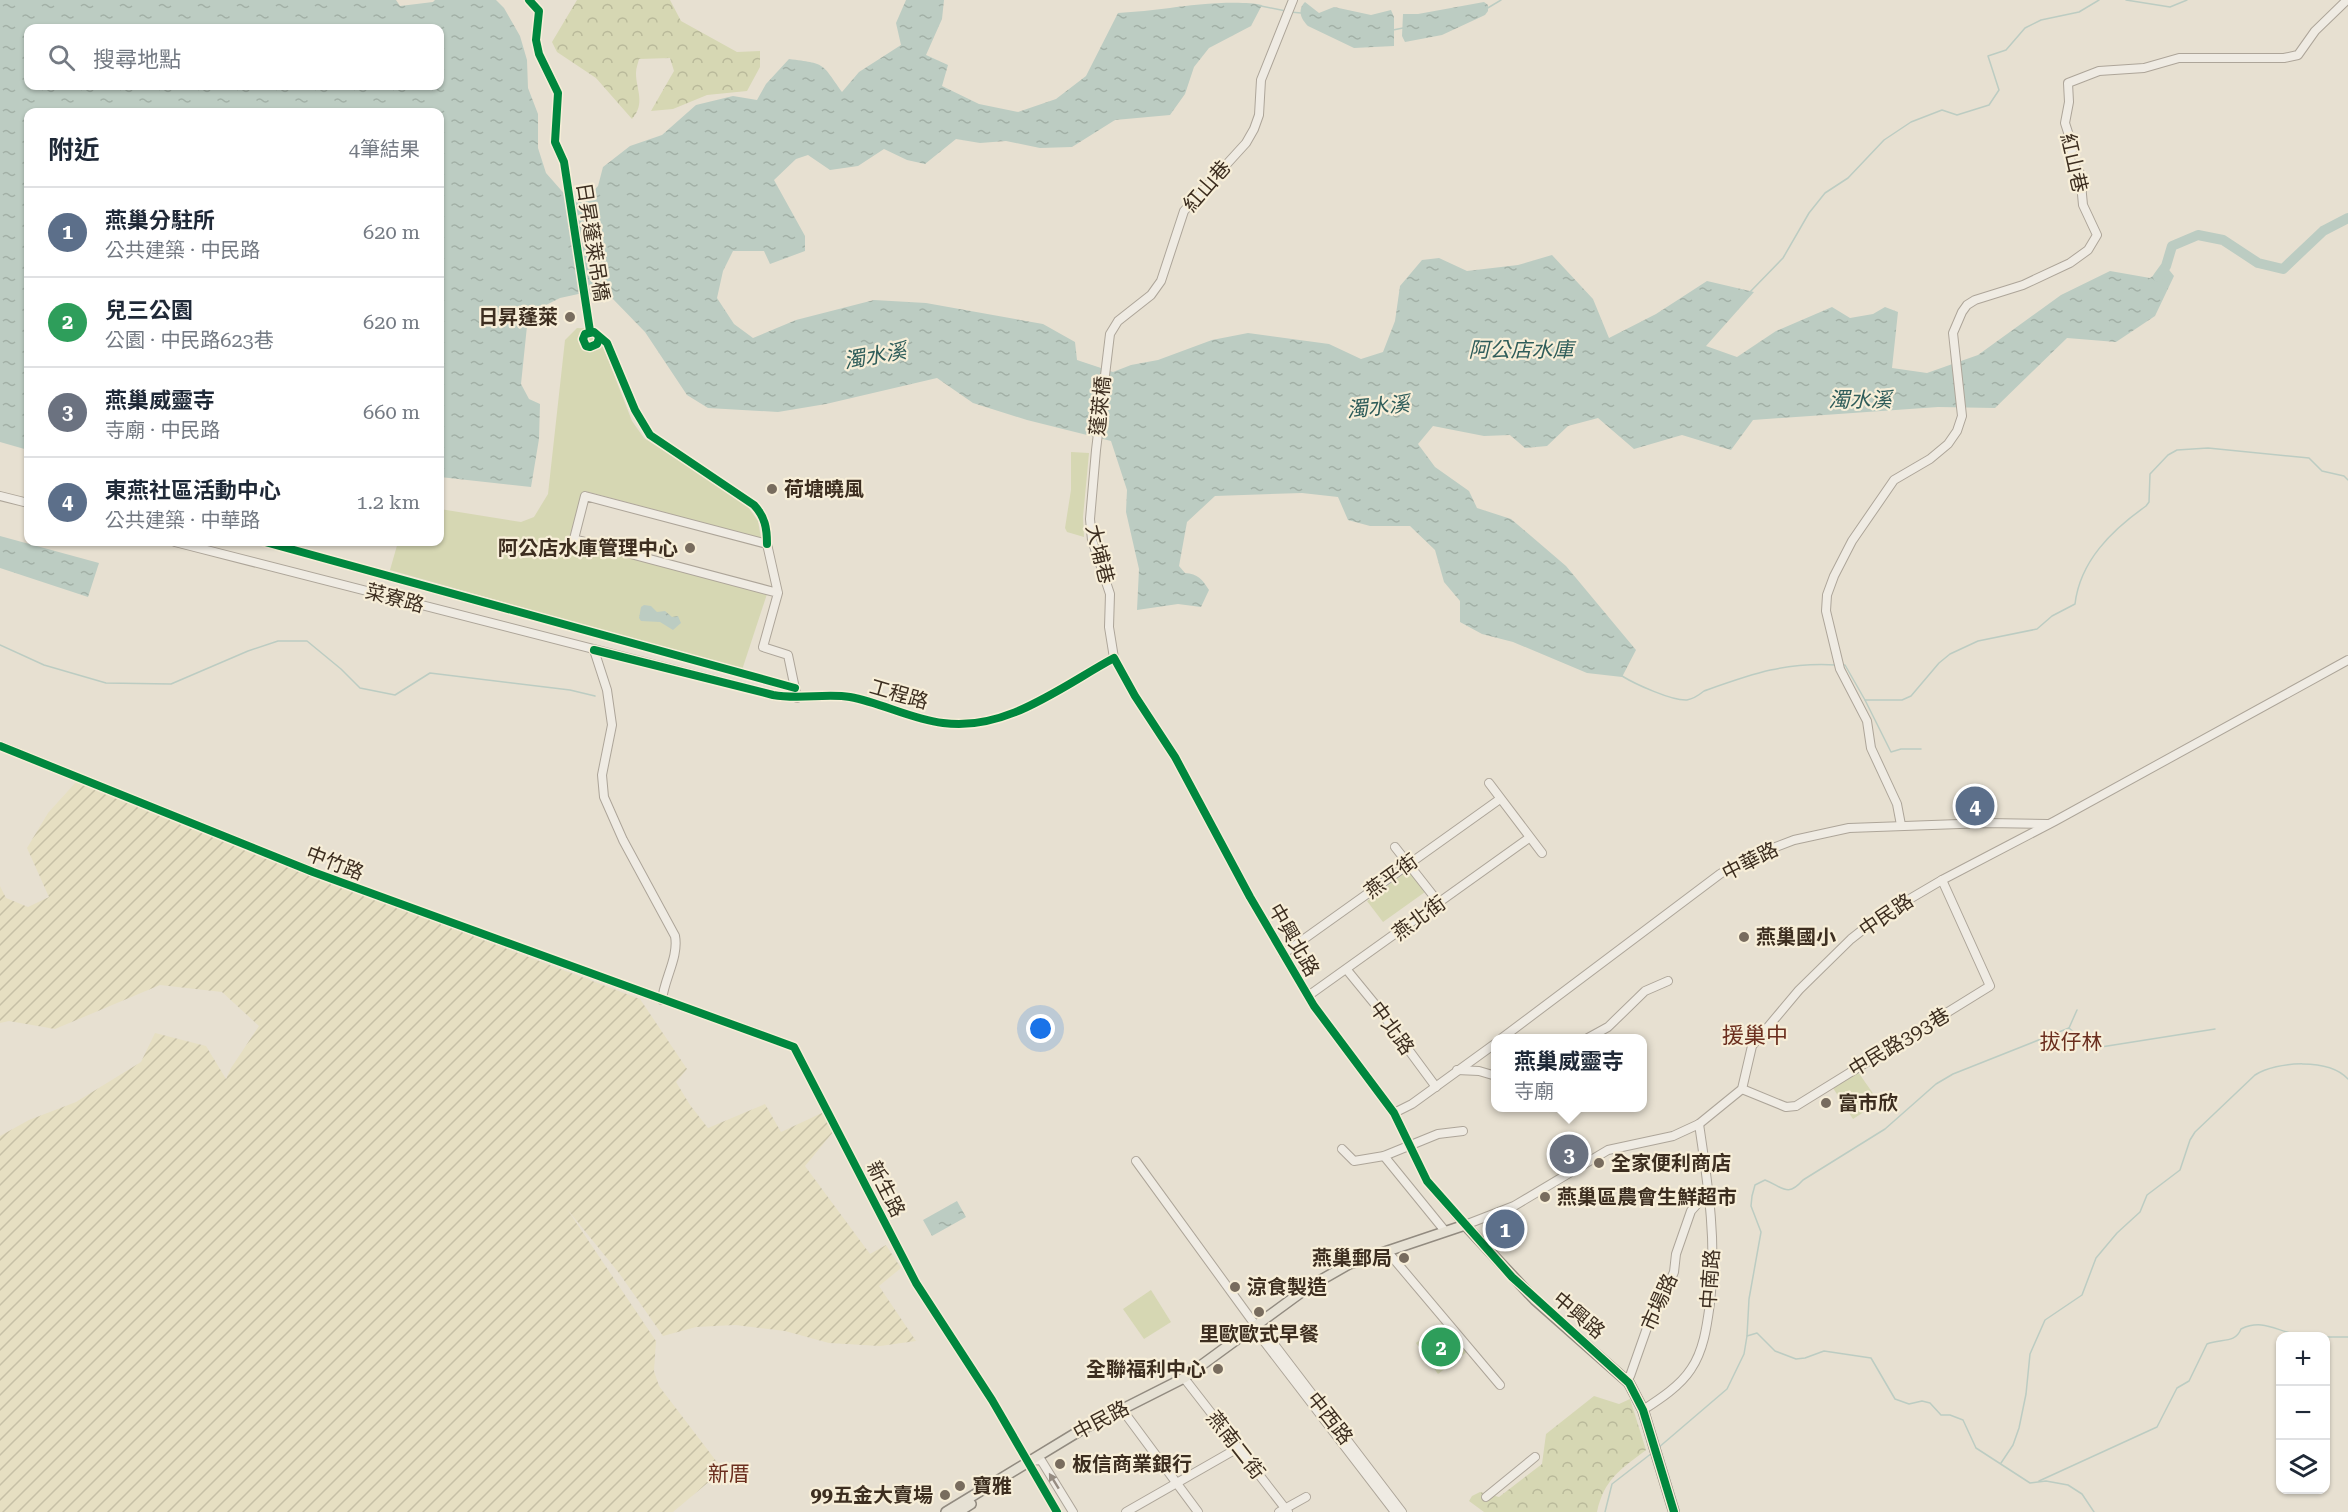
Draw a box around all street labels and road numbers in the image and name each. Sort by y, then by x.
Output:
street label: 紅山巷 [2056,131,2092,195]
street label: 紅山巷 [1178,155,1236,217]
street label: 日昇蓬萊吊橋 [572,181,614,303]
street label: 蓬萊橋 [1085,375,1115,437]
street label: 大埔巷 [1081,522,1119,586]
street label: 菜寮路 [363,579,427,617]
street label: 工程路 [867,674,931,714]
street label: 中華路 [1718,837,1782,885]
street label: 中竹路 [303,841,367,885]
street label: 燕平街 [1360,849,1422,903]
street label: 中民路 [1854,888,1918,942]
street label: 燕北街 [1388,891,1450,945]
street label: 中興北路 [1264,899,1324,981]
street label: 中北路 [1365,997,1419,1059]
street label: 中民路393巷 [1844,1002,1954,1082]
street label: 新生路 [862,1157,910,1221]
street label: 中南路 [1696,1248,1724,1310]
street label: 市場路 [1636,1270,1682,1334]
street label: 中興路 [1548,1287,1610,1343]
street label: 中西路 [1302,1387,1358,1449]
street label: 中民路 [1069,1395,1133,1445]
street label: 燕南二街 [1202,1406,1270,1484]

